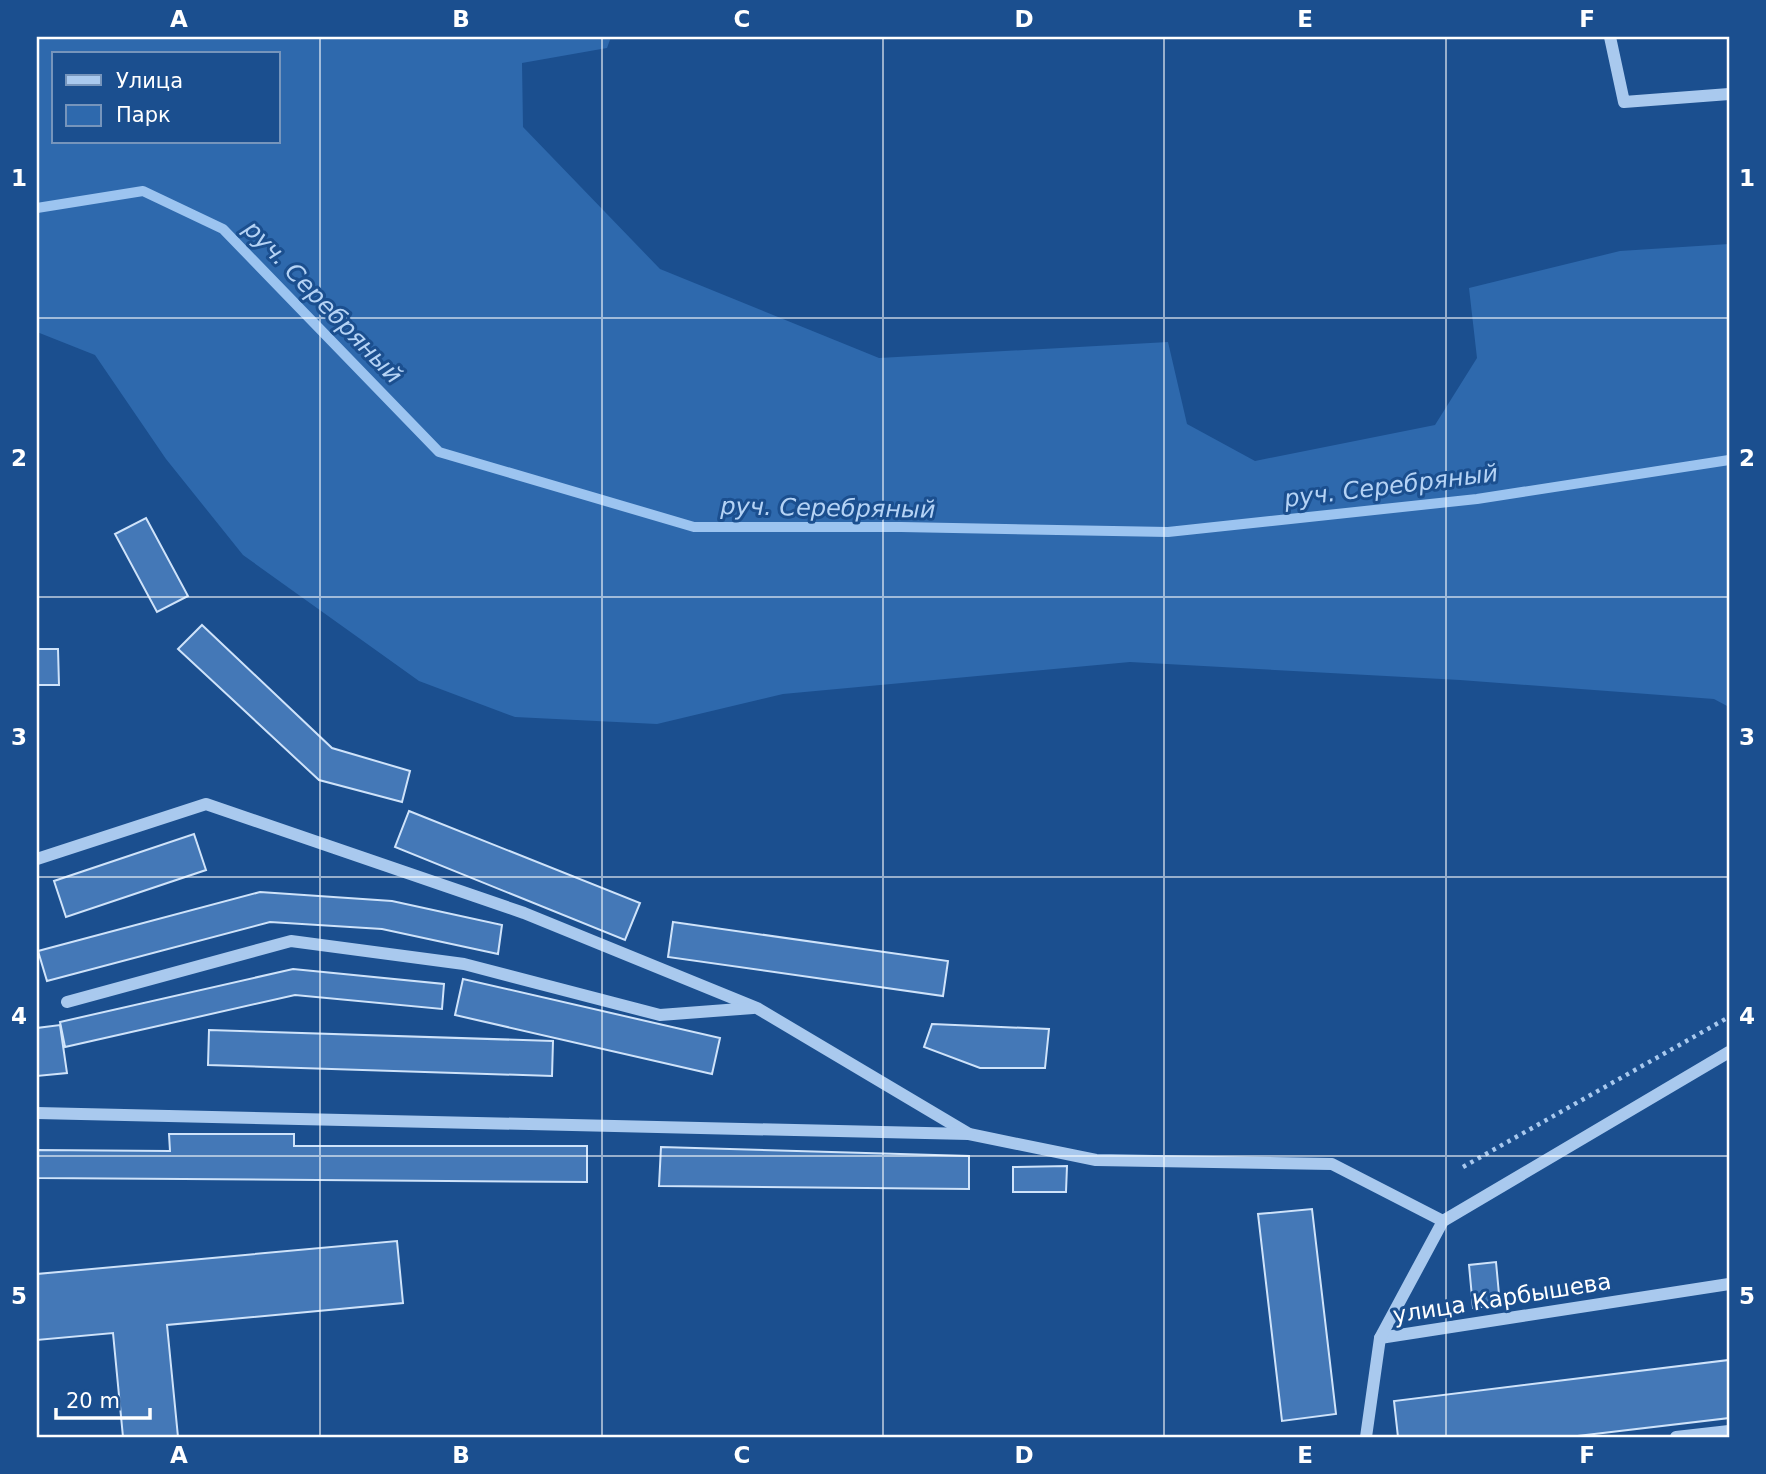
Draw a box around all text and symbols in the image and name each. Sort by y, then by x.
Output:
text: A [170,6,188,32]
text: B [452,6,470,32]
text: C [734,6,750,32]
text: D [1014,6,1034,32]
text: E [1297,6,1313,32]
text: F [1579,6,1595,32]
legend [52,52,280,144]
text: Улица [116,69,183,93]
text: Парк [116,103,171,127]
text: 1 [11,165,27,191]
text: 1 [1739,165,1755,191]
water label: руч. Серебряный [238,214,408,389]
text: 2 [11,445,27,471]
text: 2 [1739,445,1755,471]
water label: руч. Серебряный [1282,459,1499,513]
water label: руч. Серебряный [719,492,936,524]
text: 3 [11,724,27,750]
text: 3 [1739,724,1755,750]
text: 4 [11,1003,27,1029]
text: 4 [1739,1003,1755,1029]
street label: улица Карбышева [1391,1268,1613,1328]
text: 5 [11,1283,27,1309]
text: 5 [1739,1283,1755,1309]
scale bar [56,1376,150,1420]
text: 20 m [66,1389,120,1413]
text: A [170,1442,188,1468]
text: B [452,1442,470,1468]
text: C [734,1442,750,1468]
text: D [1014,1442,1034,1468]
text: E [1297,1442,1313,1468]
text: F [1579,1442,1595,1468]

